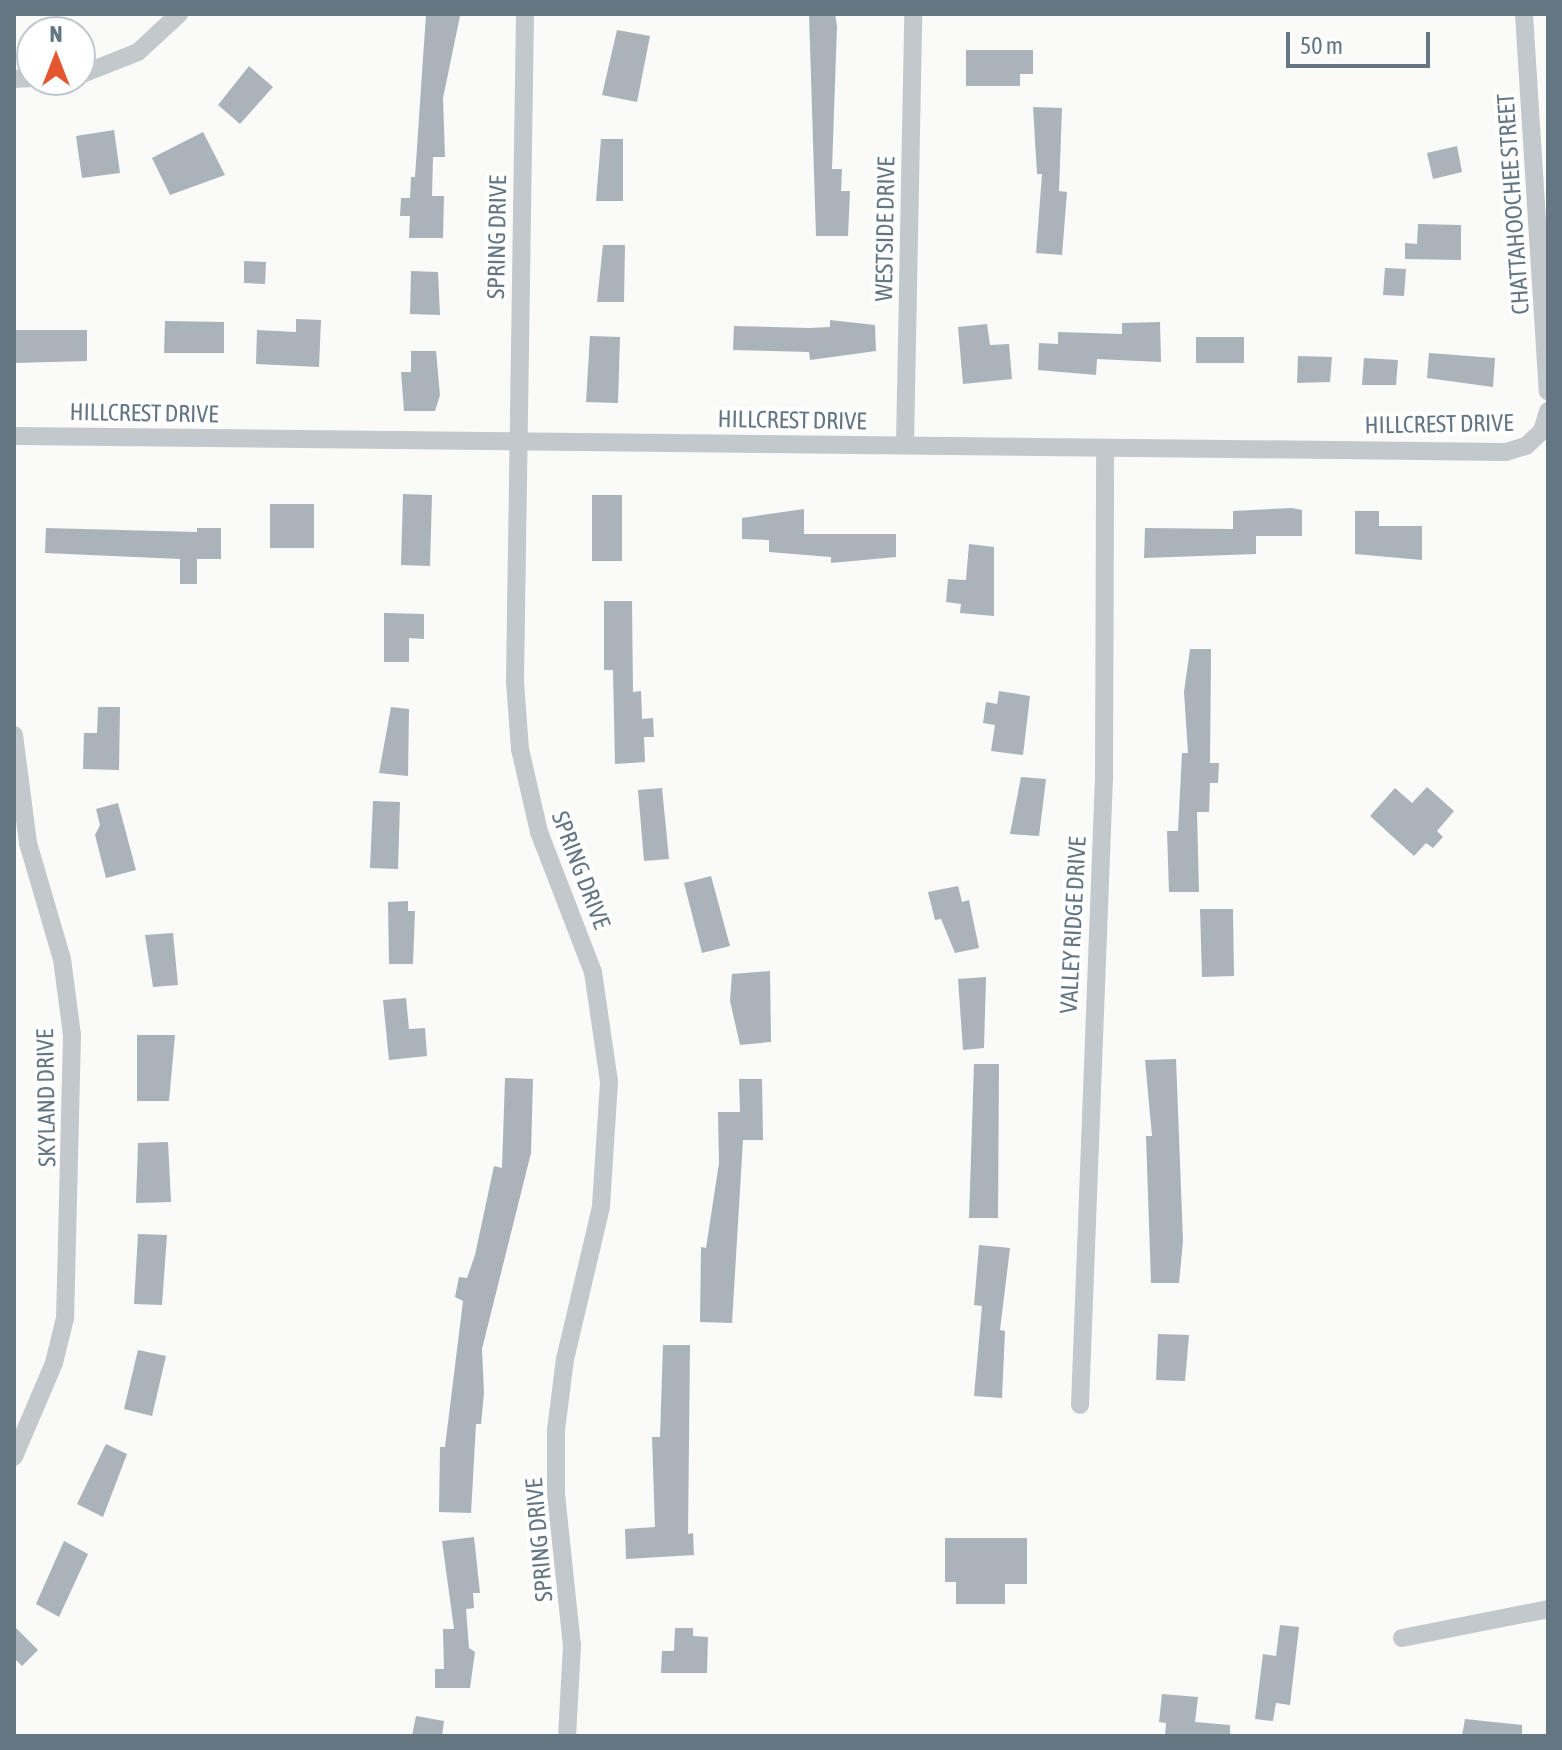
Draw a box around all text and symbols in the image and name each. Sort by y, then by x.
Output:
north arrow [16,16,96,96]
scale bar [1290,16,1434,66]
text: N [50,21,62,47]
text: 50 m [1300,32,1343,59]
street label: CHATTAHOOCHEE STREET [1491,93,1535,315]
street label: WESTSIDE DRIVE [869,156,901,302]
street label: SPRING DRIVE [482,175,512,299]
street label: HILLCREST DRIVE [69,397,219,429]
street label: HILLCREST DRIVE [717,404,867,436]
street label: HILLCREST DRIVE [1364,408,1514,440]
street label: SPRING DRIVE [545,807,617,933]
street label: VALLEY RIDGE DRIVE [1054,836,1092,1014]
street label: SKYLAND DRIVE [30,1029,62,1167]
street label: SPRING DRIVE [519,1477,559,1603]

